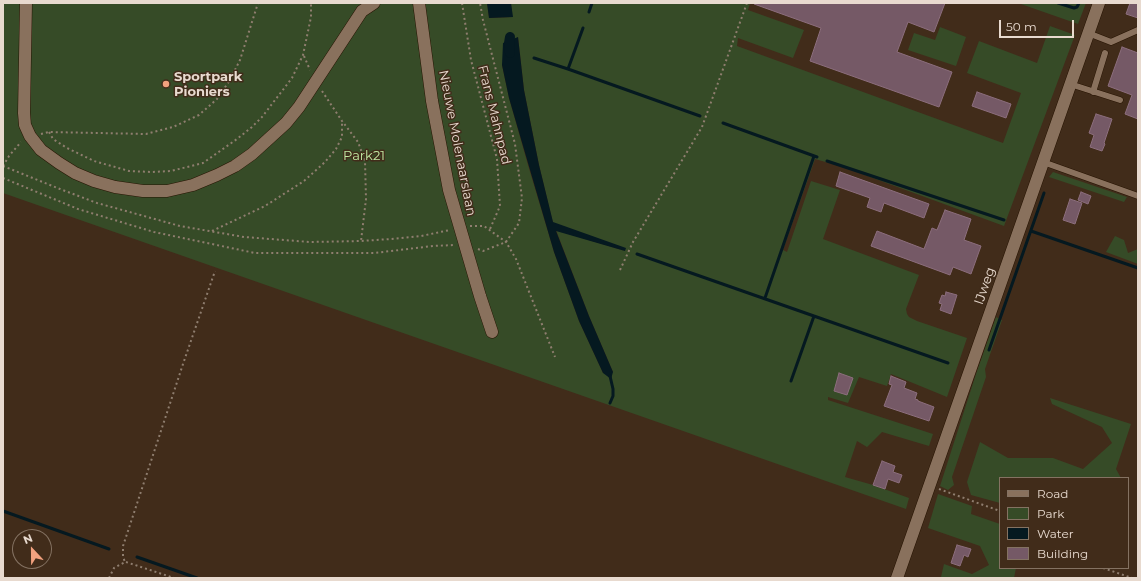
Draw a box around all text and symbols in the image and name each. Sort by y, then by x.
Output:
scale bar [1001,12,1076,38]
text: 50 m [1006,19,1037,34]
street label: Frans Mahnpad [474,64,514,166]
place label: Sportpark Pioniers [174,69,242,100]
street label: Nieuwe Molenaarslaan [435,69,479,217]
marker: Sportpark Pioniers [161,79,171,89]
park label: Park21 [343,148,385,164]
street label: IJweg [971,265,999,307]
legend [999,477,1129,569]
text: Road [1037,486,1068,501]
text: Park [1037,506,1064,521]
text: Water [1037,526,1073,541]
north arrow [12,529,52,569]
text: N [21,531,35,547]
text: Building [1037,546,1088,561]

